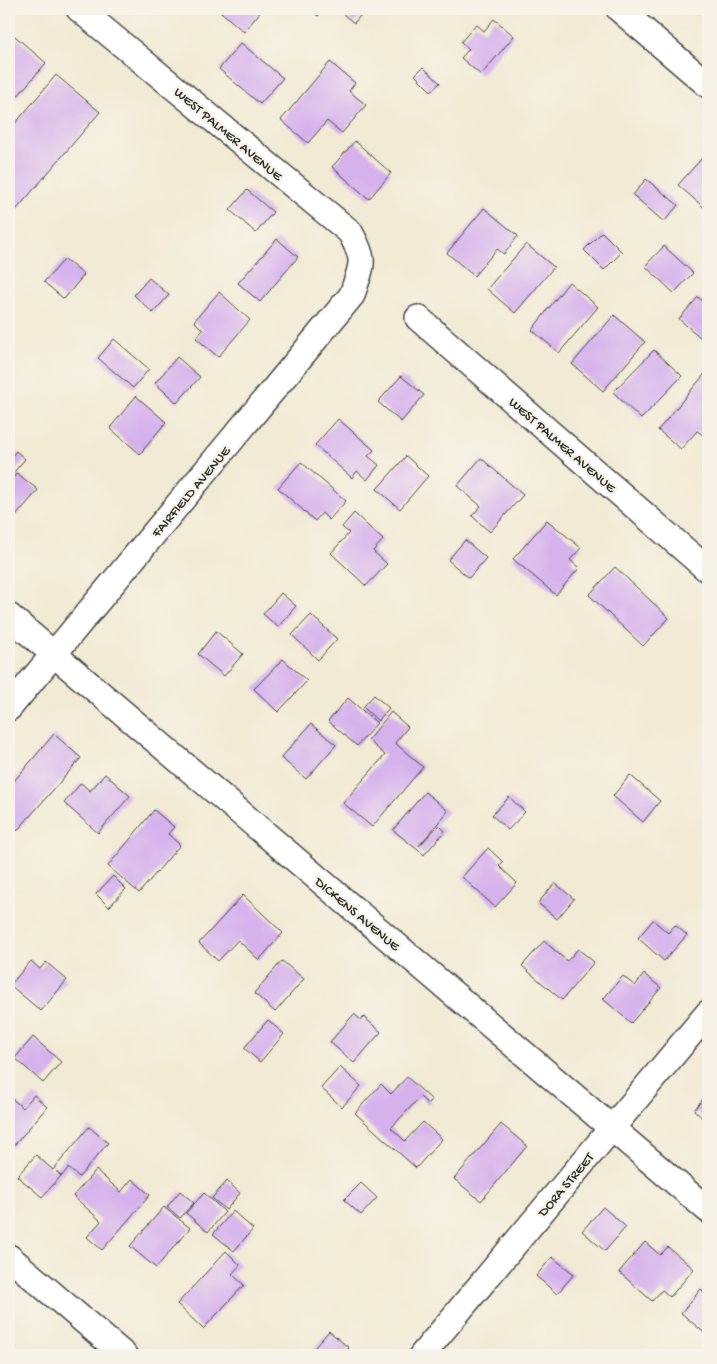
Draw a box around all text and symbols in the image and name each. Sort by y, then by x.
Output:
street label: WEST PALMER AVENUE [170,84,286,186]
street label: WEST PALMER AVENUE [504,395,619,498]
street label: FAIRFIELD AVENUE [148,443,236,542]
street label: DICKENS AVENUE [309,874,403,956]
street label: DORA STREET [535,1150,599,1222]

